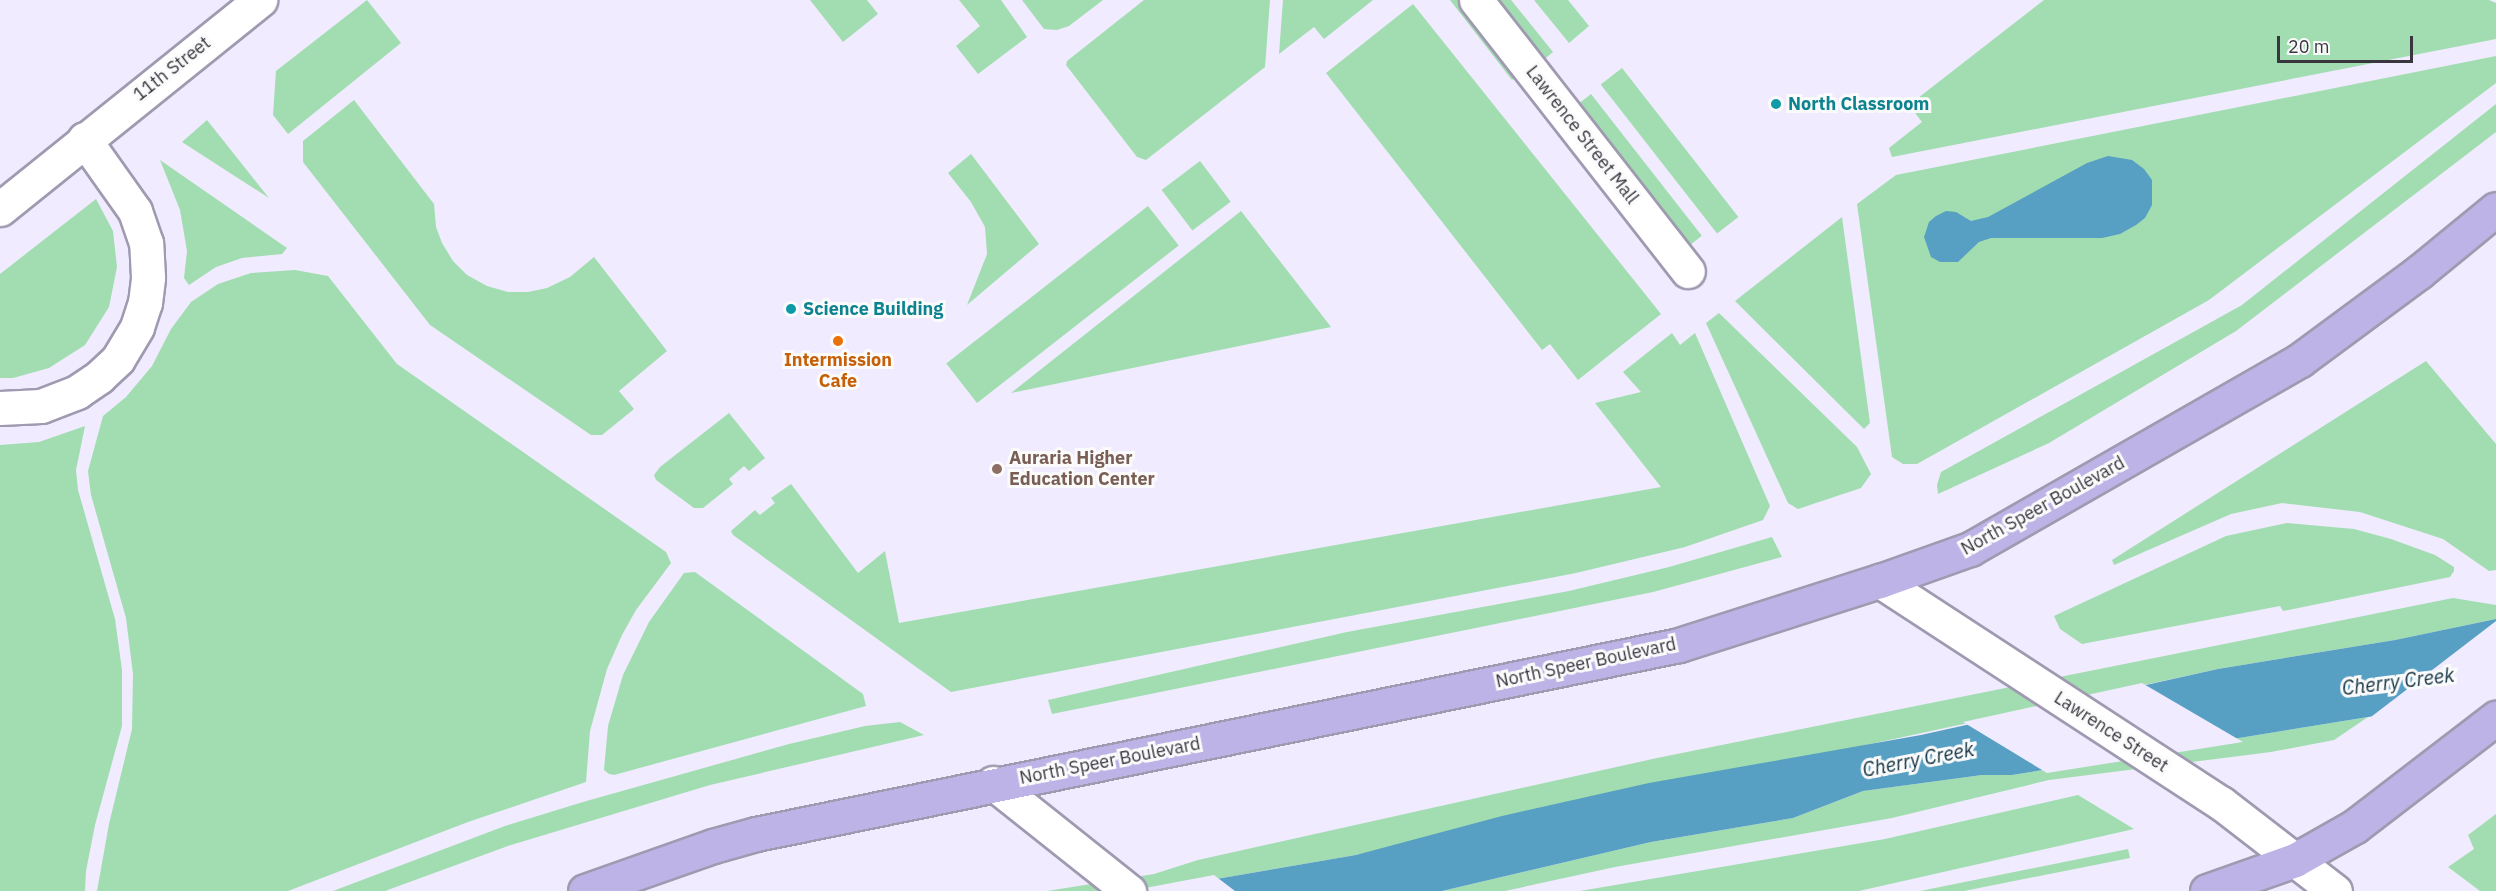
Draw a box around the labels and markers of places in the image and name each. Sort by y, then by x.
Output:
place label: North Classroom [1788,93,1929,115]
marker: North Classroom [1769,97,1783,111]
place label: Science Building [803,298,943,320]
marker: Science Building [784,302,798,316]
marker: Intermission Cafe [831,334,845,348]
place label: Intermission Cafe [784,350,892,392]
place label: Auraria Higher Education Center [1009,448,1155,490]
marker: Auraria Higher Education Center [990,462,1004,476]

